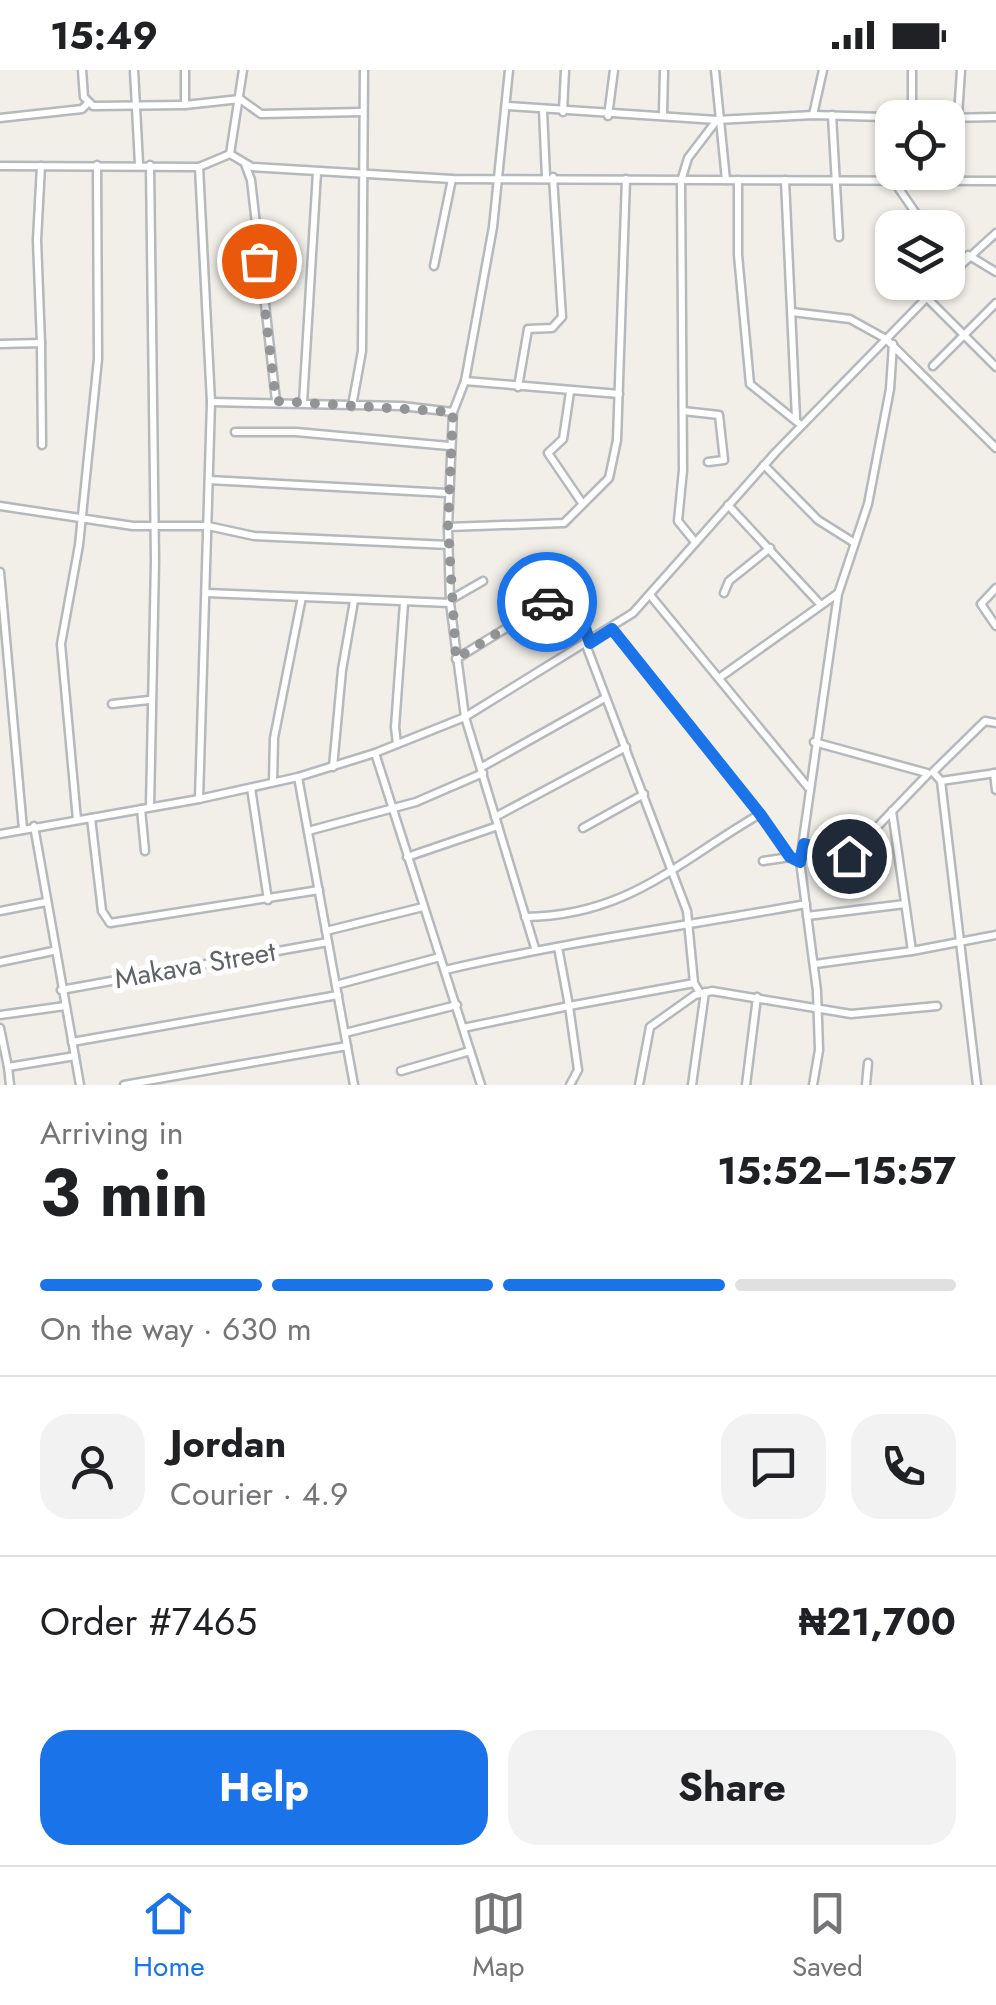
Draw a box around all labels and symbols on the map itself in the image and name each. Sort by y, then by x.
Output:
pin [217,219,302,304]
courier [497,552,597,652]
pin [807,814,892,899]
street label: Makava Street [111,931,279,999]

